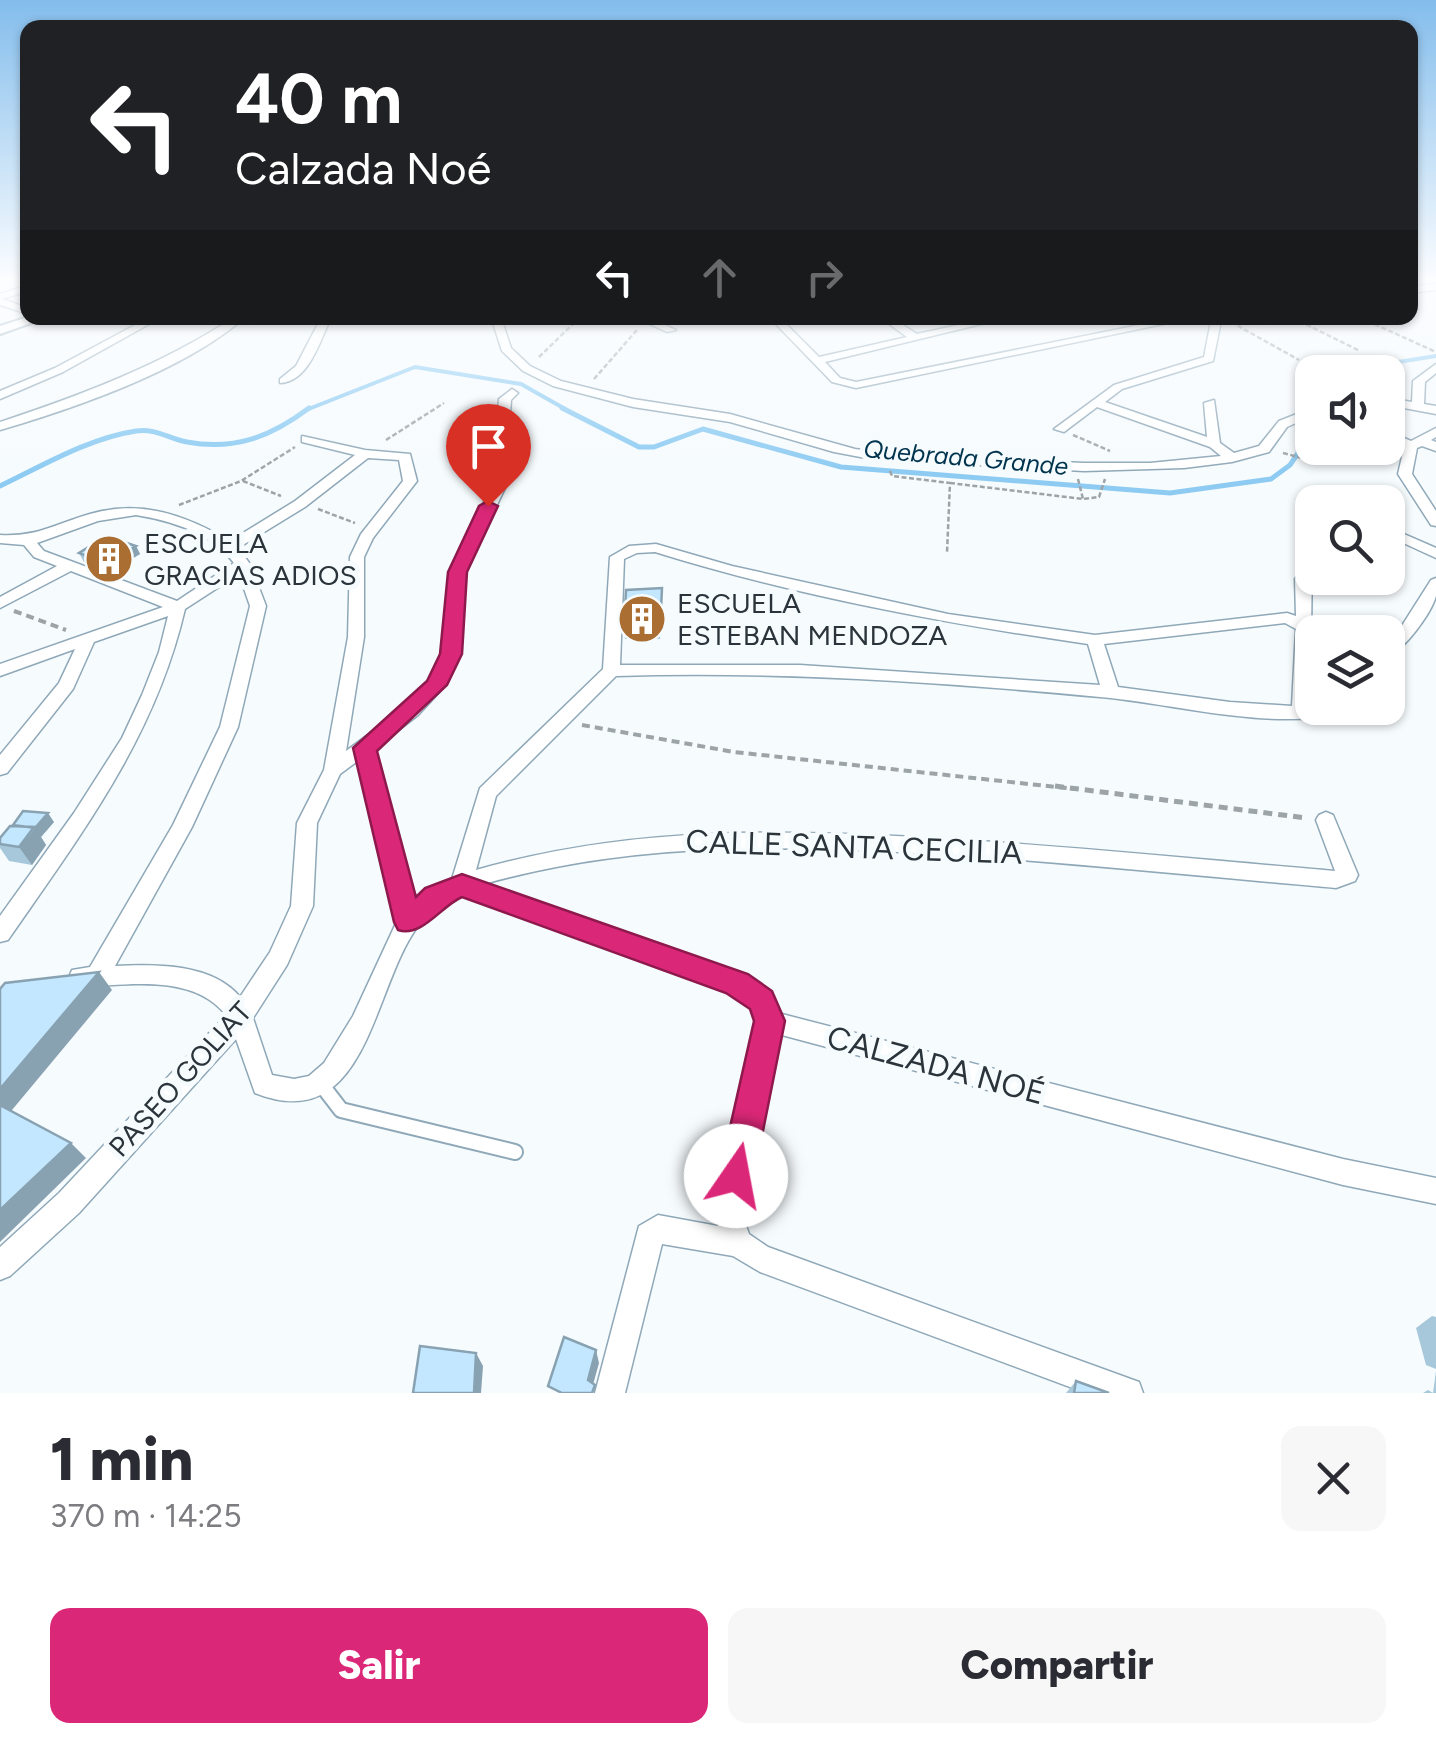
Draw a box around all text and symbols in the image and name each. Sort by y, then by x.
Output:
text: 40 m [235,56,402,141]
icon: left [70,60,200,190]
text: Calzada Noé [235,141,491,195]
icon: left [587,250,642,305]
icon: ahead [692,250,747,305]
icon: right [797,250,852,305]
map controls [1295,355,1405,725]
button: sound [1295,355,1405,465]
pin [446,404,531,507]
icon: arrive [461,419,516,474]
water label: Quebrada Grande [863,433,1070,481]
button: search [1295,485,1405,595]
place label: ESCUELA GRACIAS ADIOS [144,526,357,592]
building icon: ESCUELA GRACIAS ADIOS [83,533,135,585]
place label: ESCUELA ESTEBAN MENDOZA [677,586,947,652]
building icon: ESCUELA ESTEBAN MENDOZA [616,593,668,645]
button: layers [1295,615,1405,725]
street label: CALLE SANTA CECILIA [685,822,1023,872]
street label: PASEO GOLIAT [102,994,259,1163]
street label: CALZADA NOÉ [823,1018,1049,1112]
position arrow [684,1124,788,1228]
text: 1 min [50,1423,193,1495]
button: close [1281,1426,1386,1531]
text: 370 m · 14:25 [50,1497,242,1535]
button: Salir [50,1608,708,1723]
button: Compartir [728,1608,1386,1723]

